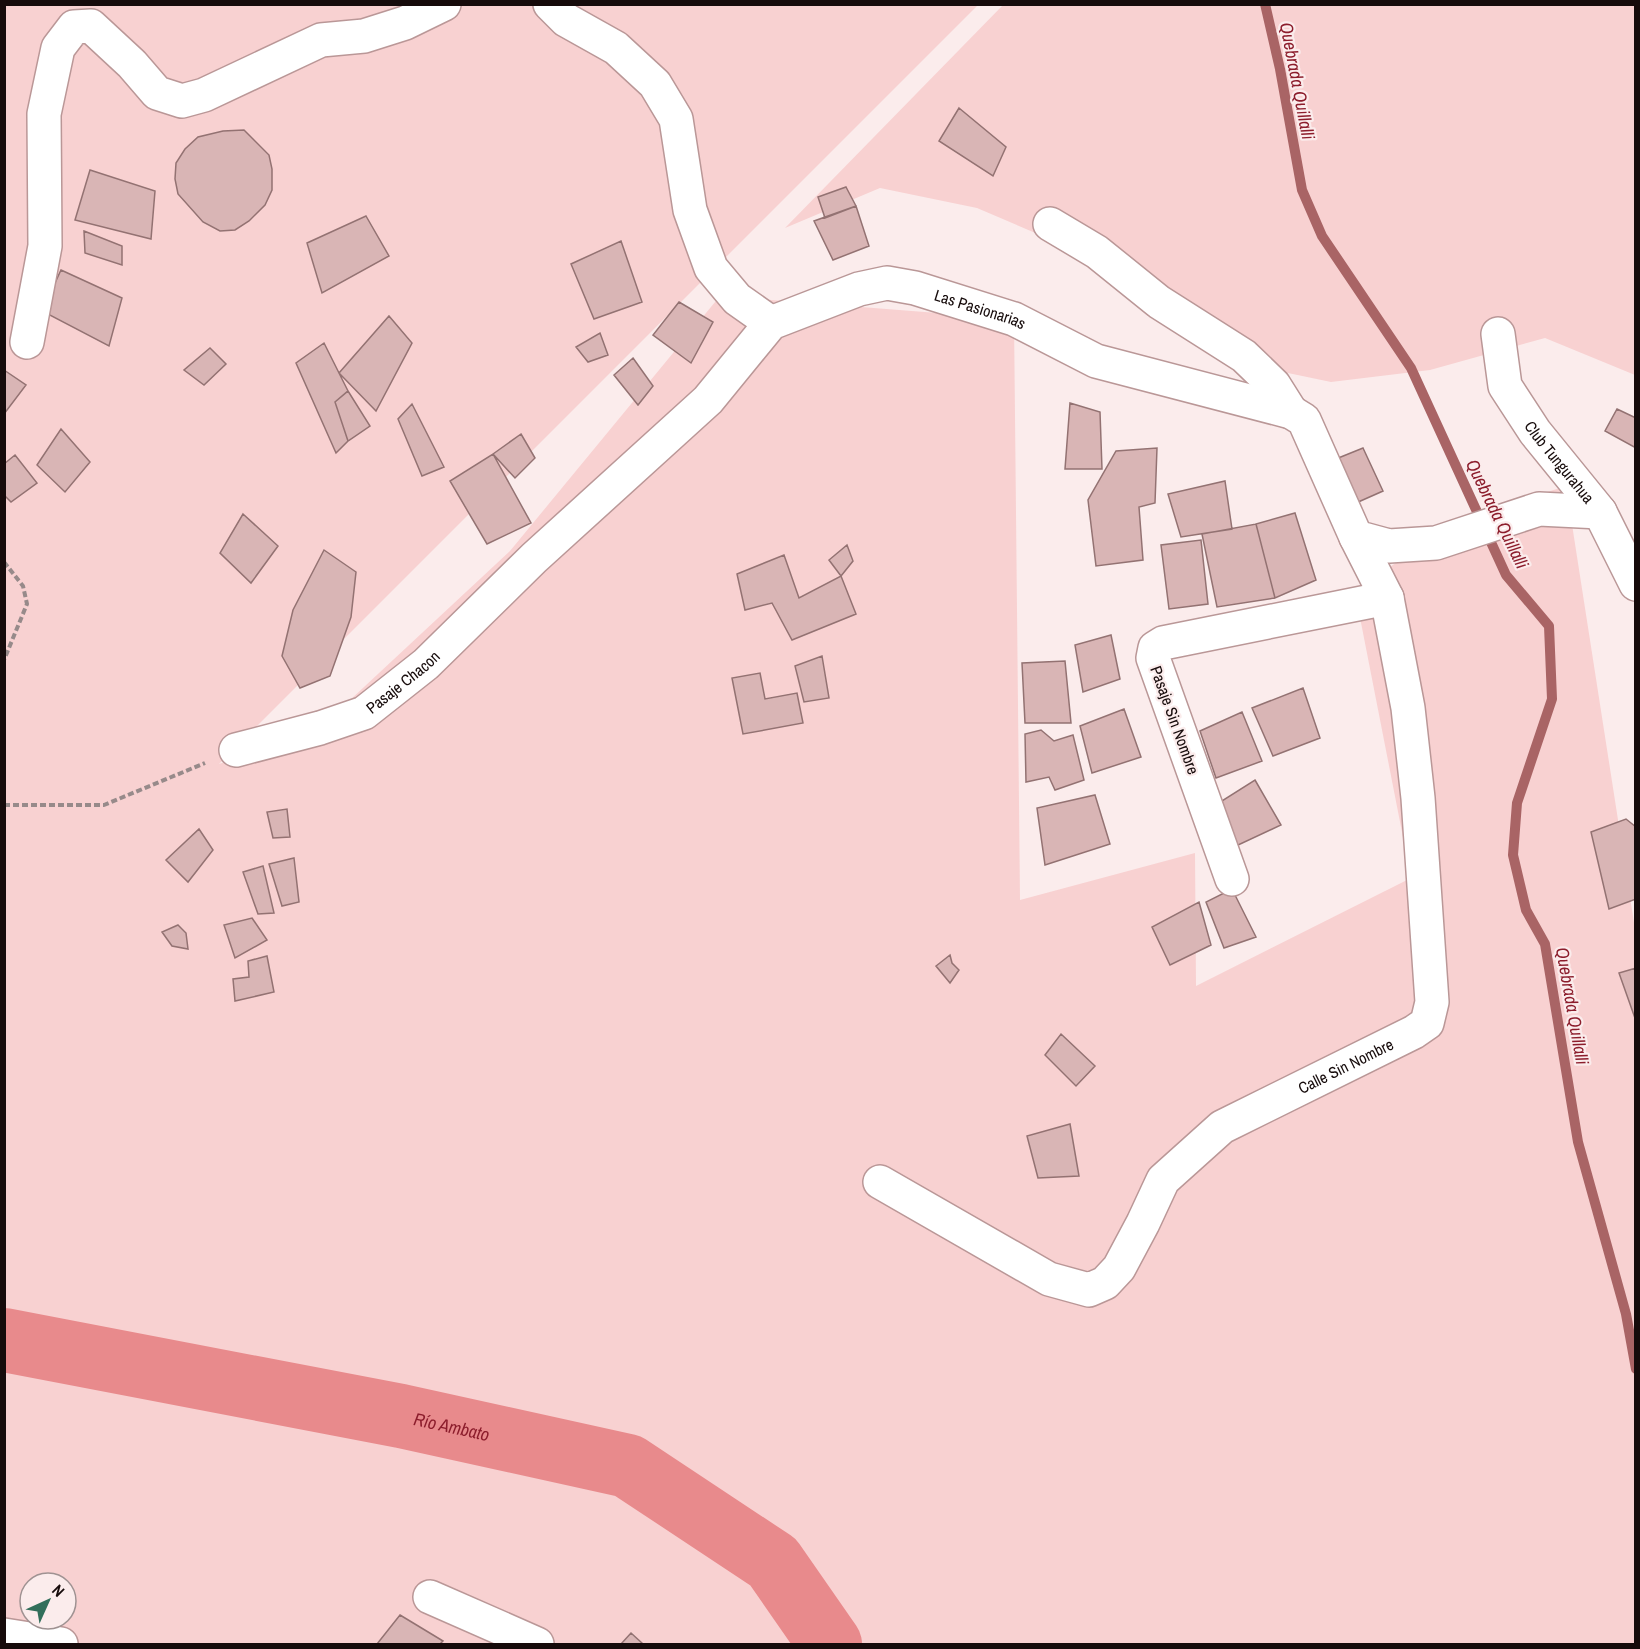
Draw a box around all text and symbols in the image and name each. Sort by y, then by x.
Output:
water label: Quebrada Quillalli [1274,20,1321,142]
street label: Las Pasionarias [932,284,1030,334]
street label: Club Tungurahua [1520,416,1600,508]
water label: Quebrada Quillalli [1460,455,1535,573]
street label: Pasaje Chacon [361,646,445,718]
street label: Pasaje Sin Nombre [1145,663,1205,777]
water label: Quebrada Quillalli [1550,945,1595,1067]
street label: Calle Sin Nombre [1294,1033,1397,1099]
water label: Río Ambato [411,1406,492,1447]
north arrow [18,1571,78,1631]
text: N [47,1579,70,1602]

